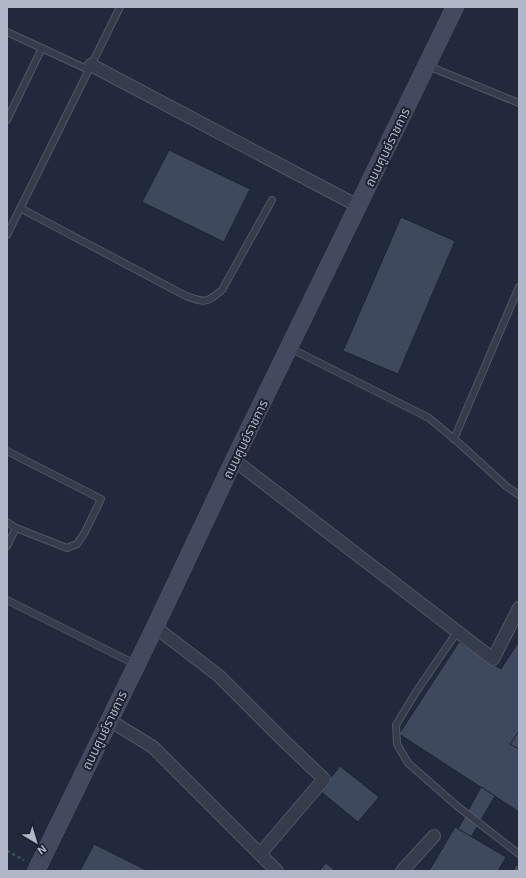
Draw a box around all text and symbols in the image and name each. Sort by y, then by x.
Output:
street label: ถนนศูนย์ราชการ [361,105,413,189]
street label: ถนนศูนย์ราชการ [219,397,271,481]
street label: ถนนศูนย์ราชการ [78,688,130,772]
north arrow [16,822,56,862]
text: N [35,843,50,858]

